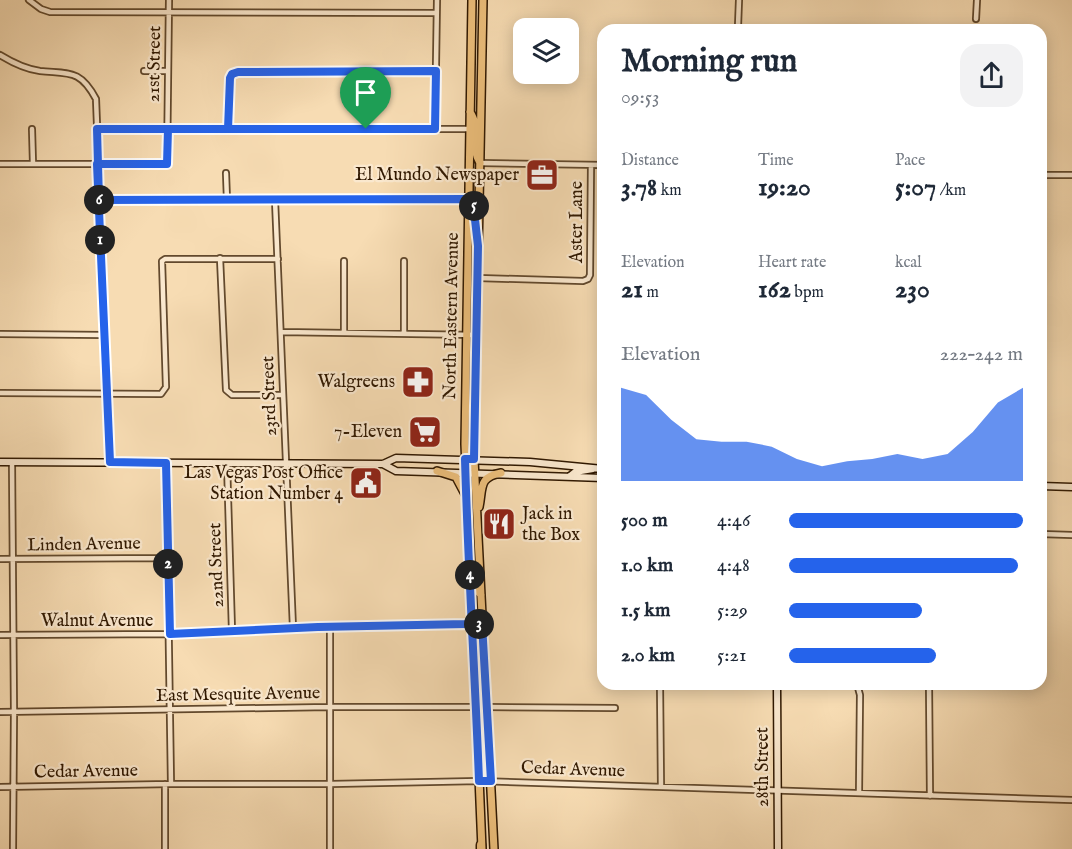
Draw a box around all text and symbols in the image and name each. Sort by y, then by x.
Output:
map controls [513,18,579,84]
button: layers [513,18,579,84]
street label: 21st Street [143,26,167,102]
text: Morning run [621,41,797,83]
button: share [960,44,1023,107]
pin [340,67,391,129]
icon: arrive [349,76,382,109]
text: 09:53 [621,85,660,110]
text: Distance [621,151,679,171]
text: Time [758,151,794,171]
text: Pace [895,151,925,171]
office icon: El Mundo Newspaper [524,157,560,193]
place label: El Mundo Newspaper [355,164,519,187]
text: 3.78 [621,171,657,204]
text: 19:20 [758,171,811,204]
text: 5:07 [895,171,936,204]
street label: Aster Lane [566,181,589,264]
text: km [657,181,682,201]
text: /km [936,181,966,201]
pin: 6 [84,185,114,215]
text: 6 [96,190,102,210]
pin: 5 [459,191,489,221]
text: 5 [471,196,477,216]
pin: 1 [85,225,115,255]
text: 1 [97,230,103,250]
street label: North Eastern Avenue [439,232,465,400]
text: Elevation [621,253,684,273]
text: Heart rate [758,253,826,273]
text: kcal [895,253,922,273]
text: 21 [621,273,643,306]
text: 162 [758,273,791,306]
text: 230 [895,273,930,306]
text: m [643,283,659,303]
text: bpm [791,283,824,303]
text: Elevation [621,342,700,367]
text: 222–242 m [940,342,1023,367]
street label: 23rd Street [257,356,283,436]
pharmacy icon: Walgreens [400,364,436,400]
place label: Walgreens [317,371,395,394]
supermarket icon: 7-Eleven [407,414,443,450]
place label: 7-Eleven [334,421,402,444]
place label: Las Vegas Post Office Station Number 4 [184,462,343,506]
public building icon: Las Vegas Post Office Station Number 4 [348,465,384,501]
place label: Jack in the Box [520,503,580,547]
restaurant icon: Jack in the Box [481,506,517,542]
text: 500 m [621,508,668,533]
text: 4:46 [717,508,750,533]
street label: 22nd Street [204,522,230,608]
street label: Linden Avenue [27,533,141,557]
pin: 2 [153,549,183,579]
text: 1.0 km [621,553,673,578]
text: 4:48 [717,553,750,578]
text: 2 [164,554,172,574]
pin: 4 [455,560,485,590]
text: 4 [466,565,474,585]
text: 1.5 km [621,598,671,623]
text: 5:29 [717,598,748,623]
pin: 3 [464,609,494,639]
street label: Walnut Avenue [41,610,153,633]
text: 3 [476,614,482,634]
text: 2.0 km [621,643,675,668]
text: 5:21 [717,643,746,668]
street label: East Mesquite Avenue [156,682,320,708]
street label: 28th Street [752,727,775,807]
street label: Cedar Avenue [521,757,625,783]
street label: Cedar Avenue [34,760,138,784]

